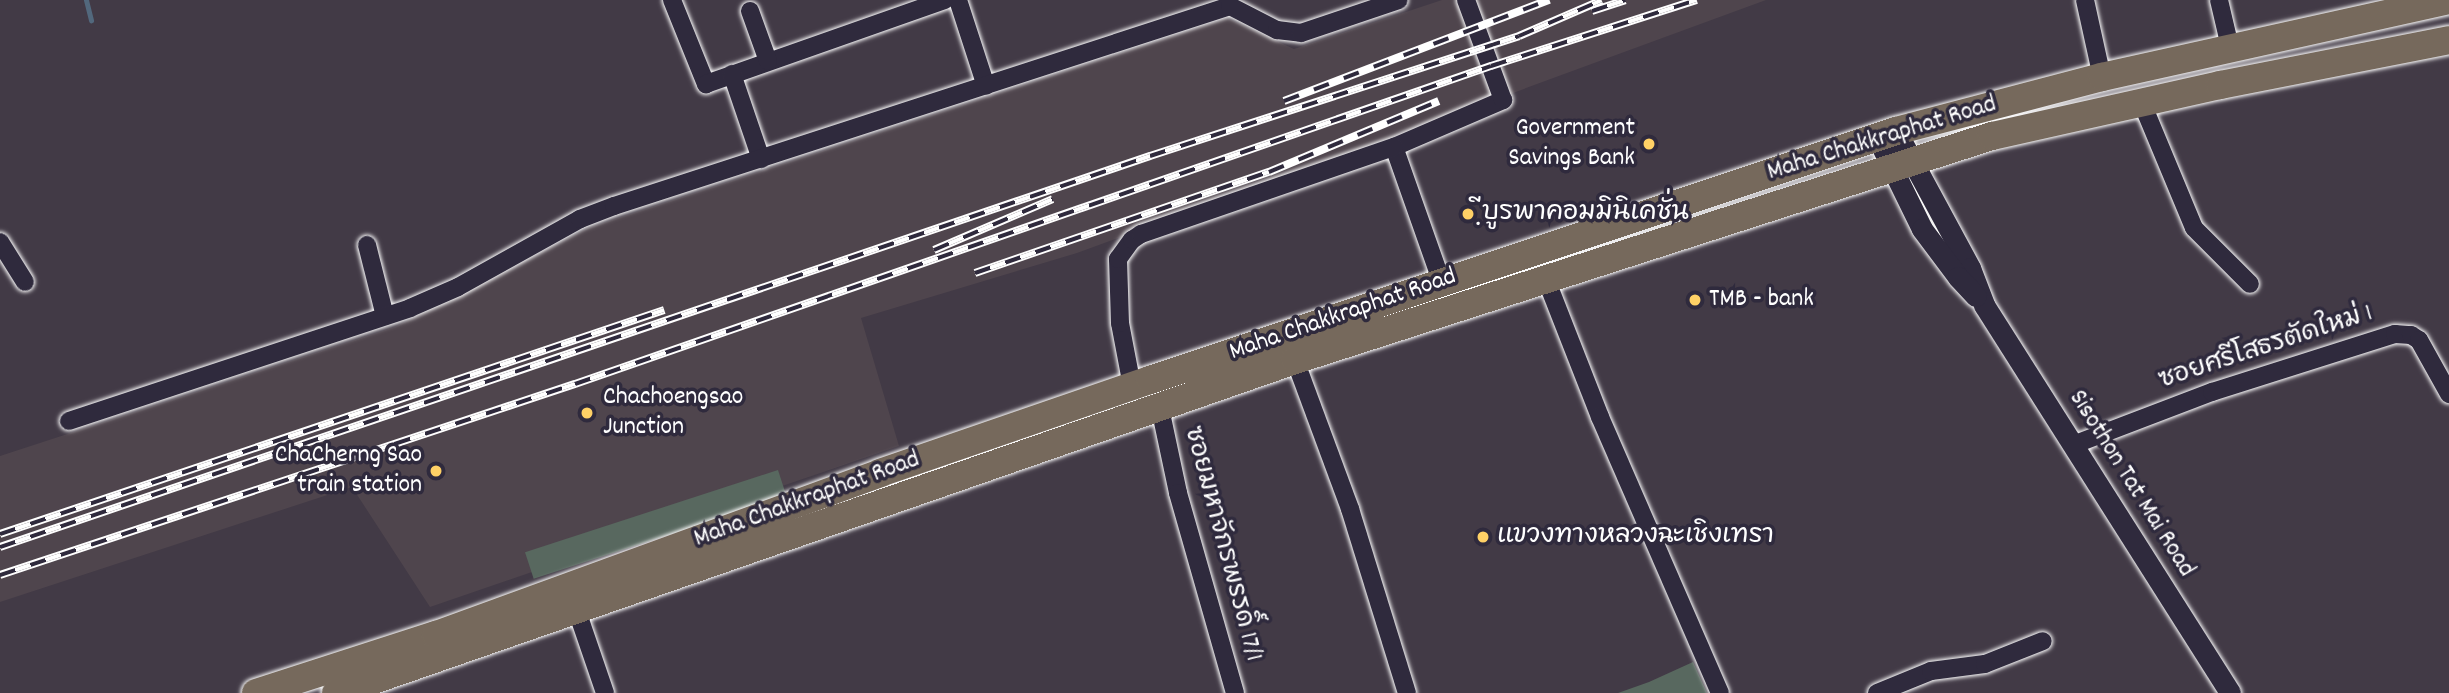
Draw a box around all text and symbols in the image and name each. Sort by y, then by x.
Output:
street label: Maha Chakkraphat Road [1764,89,2000,189]
place label: Government Savings Bank [1508,113,1635,174]
marker: Government Savings Bank [1641,136,1657,152]
place label: ฺีบูรพาคอมมินิเคชั่น [1482,198,1689,230]
marker: ฺีบูรพาคอมมินิเคชั่น [1460,206,1476,222]
street label: Maha Chakkraphat Road [1225,262,1461,368]
place label: TMB - bank [1709,284,1814,316]
marker: TMB - bank [1687,292,1703,308]
street label: ซอยศรีโสธรตัดใหม่ 1 [2155,299,2377,397]
place label: Chachoengsao Junction [603,382,743,444]
street label: Sisothon Tat Mai Road [2061,385,2201,583]
marker: Chachoengsao Junction [577,403,597,423]
street label: ซอยมหาจักรพรรดิ์ 17/1 [1176,423,1268,665]
place label: ChaCherng Sao train station [275,440,422,502]
street label: Maha Chakkraphat Road [690,445,924,555]
marker: ChaCherng Sao train station [428,463,444,479]
place label: แขวงทางหลวงฉะเชิงเทรา [1497,521,1774,553]
marker: แขวงทางหลวงฉะเชิงเทรา [1475,529,1491,545]

